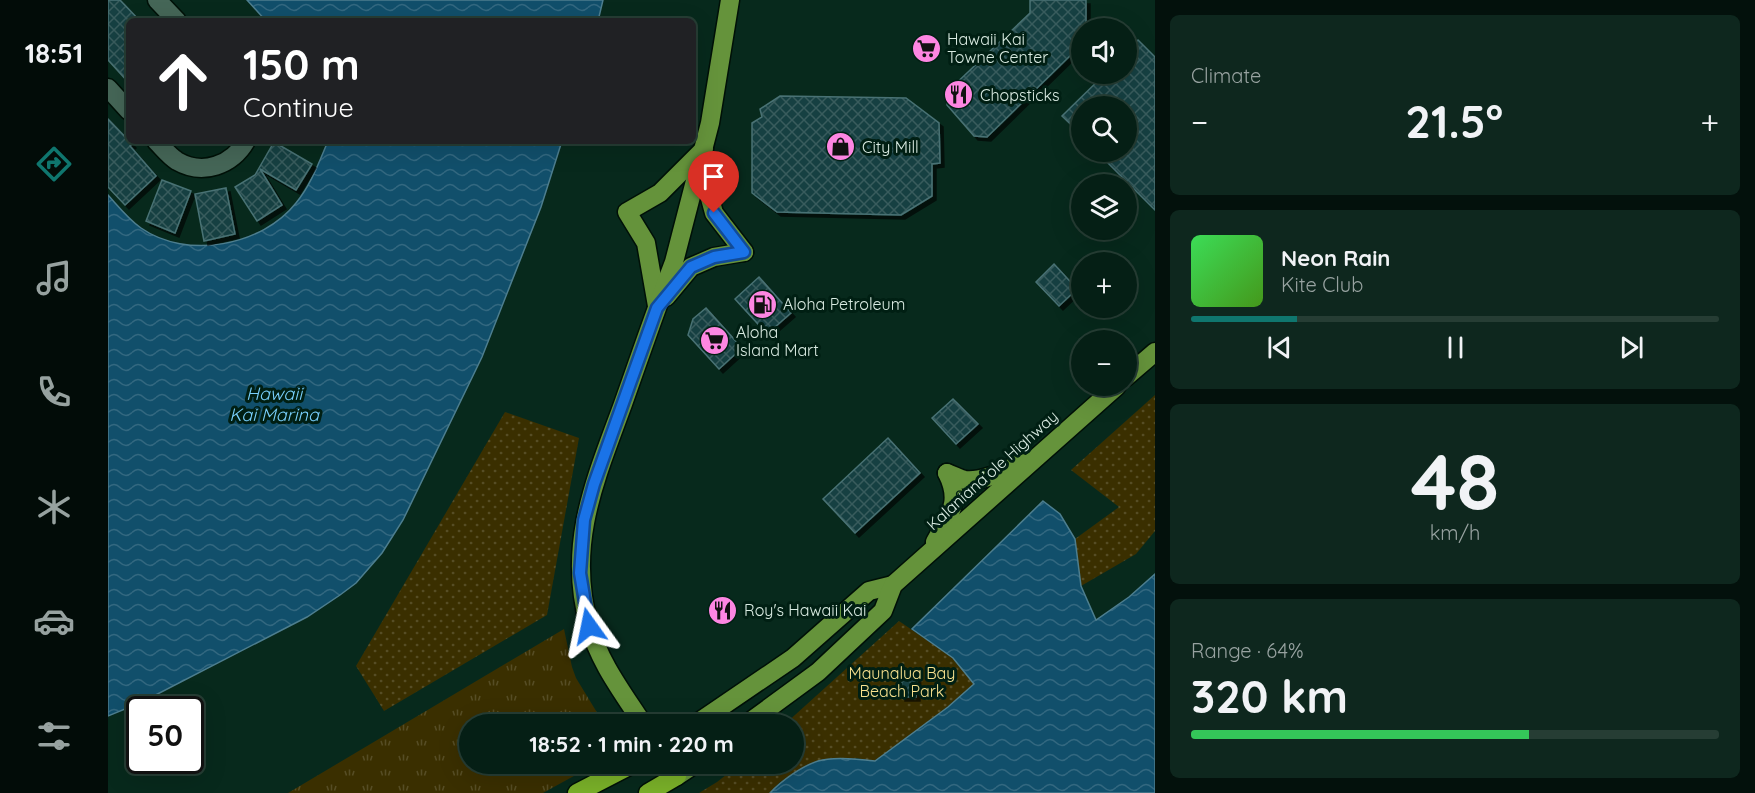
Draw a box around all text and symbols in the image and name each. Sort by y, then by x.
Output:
map controls [1071,18,1137,396]
button: sound [1071,18,1137,84]
place label: Hawaii Kai Towne Center [947,29,1048,67]
supermarket icon: Hawaii Kai Towne Center [910,32,942,64]
text: 18:51 [25,36,83,70]
text: 150 m [243,38,360,91]
icon: ahead [144,42,222,120]
text: Climate [1191,63,1261,88]
restaurant icon: Chopsticks [943,79,975,111]
place label: Chopsticks [980,85,1060,105]
text: Continue [243,90,354,124]
text: 21.5° [1405,93,1503,149]
button: search [1071,96,1137,162]
text: − [1191,101,1208,142]
text: + [1700,101,1719,142]
shop icon: City Mill [825,131,857,163]
place label: City Mill [862,137,919,157]
icon: directions [33,143,75,185]
pin [688,151,739,213]
icon: arrive [697,160,730,193]
button: layers [1071,174,1137,240]
text: Neon Rain [1281,244,1390,272]
button: + [1071,252,1137,318]
icon: music [33,257,75,299]
text: Kite Club [1281,272,1363,297]
fuel station icon: Aloha Petroleum [746,288,778,320]
place label: Aloha Petroleum [783,294,905,314]
place label: Aloha Island Mart [736,322,819,360]
supermarket icon: Aloha Island Mart [699,325,731,357]
button: − [1071,330,1137,396]
icon: previous [1263,331,1296,364]
icon: pause [1439,331,1472,364]
icon: next [1615,331,1648,364]
icon: phone [33,371,75,413]
water label: Hawaii Kai Marina [229,382,320,426]
street label: Kalaniana’ole Highway [922,406,1062,534]
text: 48 [1411,432,1499,530]
icon: climate [33,486,75,528]
text: km/h [1430,520,1480,545]
position arrow [557,594,621,658]
restaurant icon: Roy's Hawaii Kai [707,594,739,626]
icon: car [33,600,75,642]
place label: Roy's Hawaii Kai [744,600,866,620]
text: Range · 64% [1191,638,1303,663]
park label: Maunalua Bay Beach Park [849,663,955,701]
text: 320 km [1191,668,1348,724]
speed limit sign: 50 [126,696,204,774]
icon: filters [33,715,75,757]
text: 18:52 · 1 min · 220 m [529,730,734,758]

